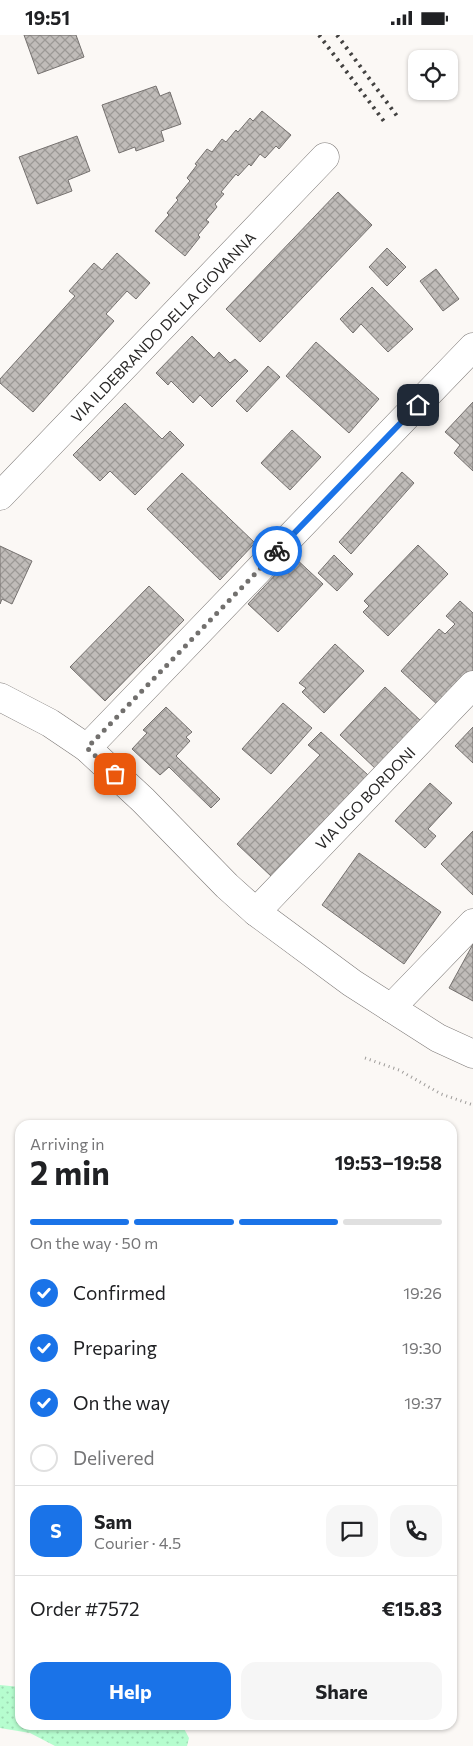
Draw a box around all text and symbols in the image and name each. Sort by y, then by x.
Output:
text: 19:51 [25,6,70,29]
map controls [408,50,458,100]
button: locate [408,50,458,100]
street label: VIA ILDEBRANDO DELLA GIOVANNA [67,228,259,426]
pin [397,384,439,426]
icon: home [404,391,432,419]
courier [252,526,302,576]
icon: bike [263,537,291,565]
street label: VIA UGO BORDONI [311,743,419,853]
pin [94,753,136,795]
icon: bag [101,760,129,788]
text: Arriving in [30,1134,104,1153]
text: 19:53–19:58 [335,1151,442,1174]
text: 2 min [30,1152,110,1192]
text: On the way · 50 m [30,1233,158,1252]
icon: check [30,1279,58,1307]
text: Confirmed [73,1281,166,1304]
text: 19:26 [403,1283,442,1302]
icon: check [30,1334,58,1362]
text: Preparing [73,1336,157,1359]
text: 19:30 [402,1338,442,1357]
icon: check [30,1389,58,1417]
text: On the way [73,1391,170,1414]
text: 19:37 [404,1393,442,1412]
text: Delivered [73,1446,154,1469]
button: chat [326,1505,378,1557]
button: phone [390,1505,442,1557]
text: Sam [94,1510,132,1533]
text: S [50,1519,62,1542]
text: Courier · 4.5 [94,1533,181,1552]
text: Order #7572 [30,1597,139,1620]
text: €15.83 [382,1597,442,1620]
button: Help [30,1662,231,1720]
button: Share [241,1662,442,1720]

